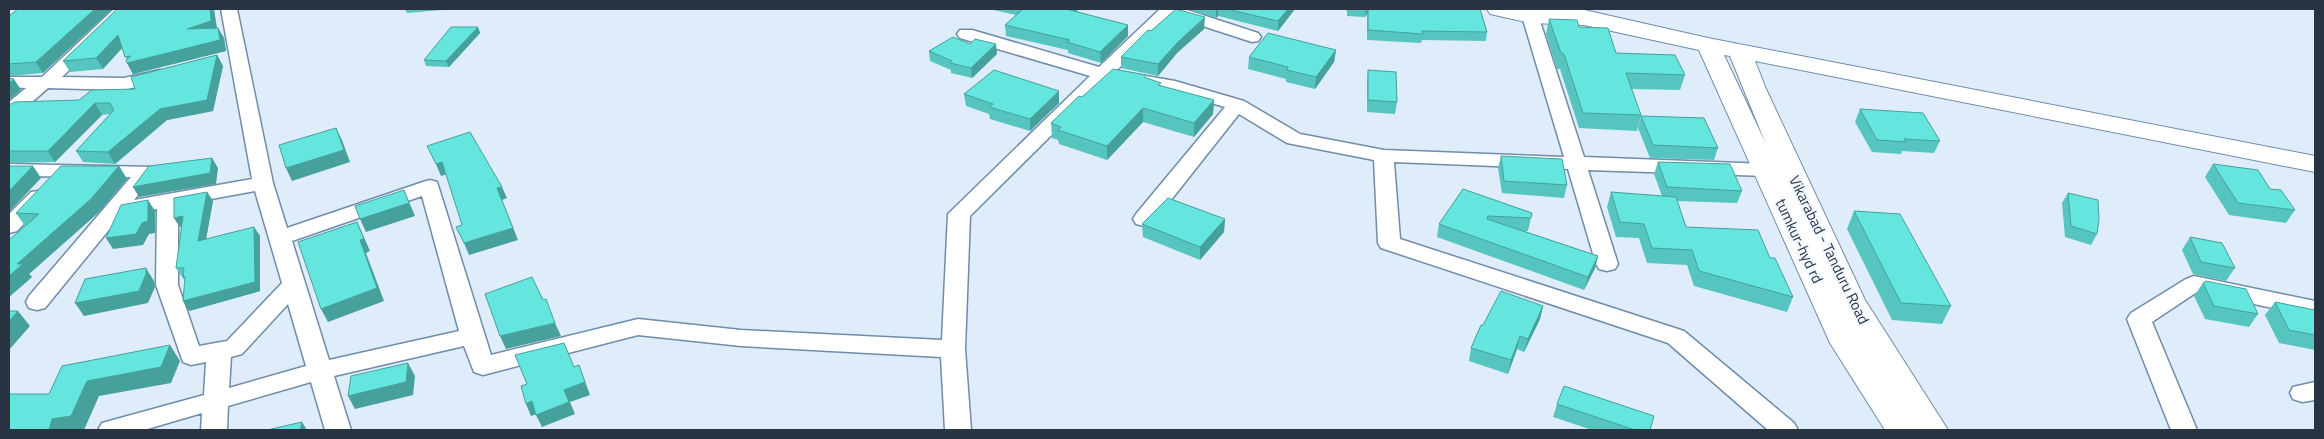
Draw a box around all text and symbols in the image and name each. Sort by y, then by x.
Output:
street label: Vikarabad - Tanduru Road [1783,172,1875,328]
street label: tumkur-hyd rd [1770,195,1829,287]

